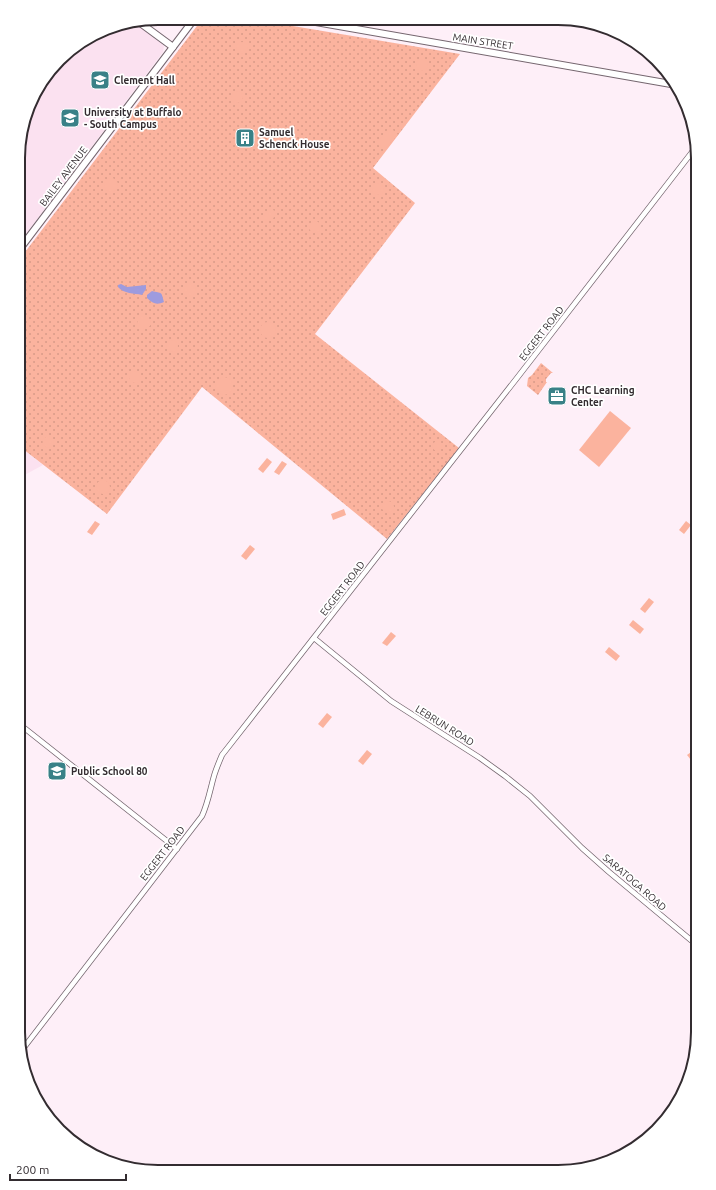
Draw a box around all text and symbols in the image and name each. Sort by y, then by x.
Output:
street label: MAIN STREET [452,31,514,52]
school or university icon: Clement Hall [89,69,111,91]
place label: Clement Hall [114,75,175,86]
place label: University at Buffalo - South Campus [84,106,181,130]
school or university icon: University at Buffalo - South Campus [59,107,81,129]
building icon: Samuel Schenck House [234,127,256,149]
place label: Samuel Schenck House [259,127,330,150]
street label: BAILEY AVENUE [37,144,90,208]
street label: EGGERT ROAD [517,304,566,363]
office icon: CHC Learning Center [546,385,568,407]
place label: CHC Learning Center [571,385,635,408]
street label: EGGERT ROAD [318,559,367,618]
street label: LEBRUN ROAD [413,703,476,748]
school or university icon: Public School 80 [46,760,68,782]
place label: Public School 80 [71,766,148,777]
street label: EGGERT ROAD [138,824,187,883]
street label: SARATOGA ROAD [601,852,669,913]
scale bar [10,1156,126,1182]
text: 200 m [16,1163,49,1176]

